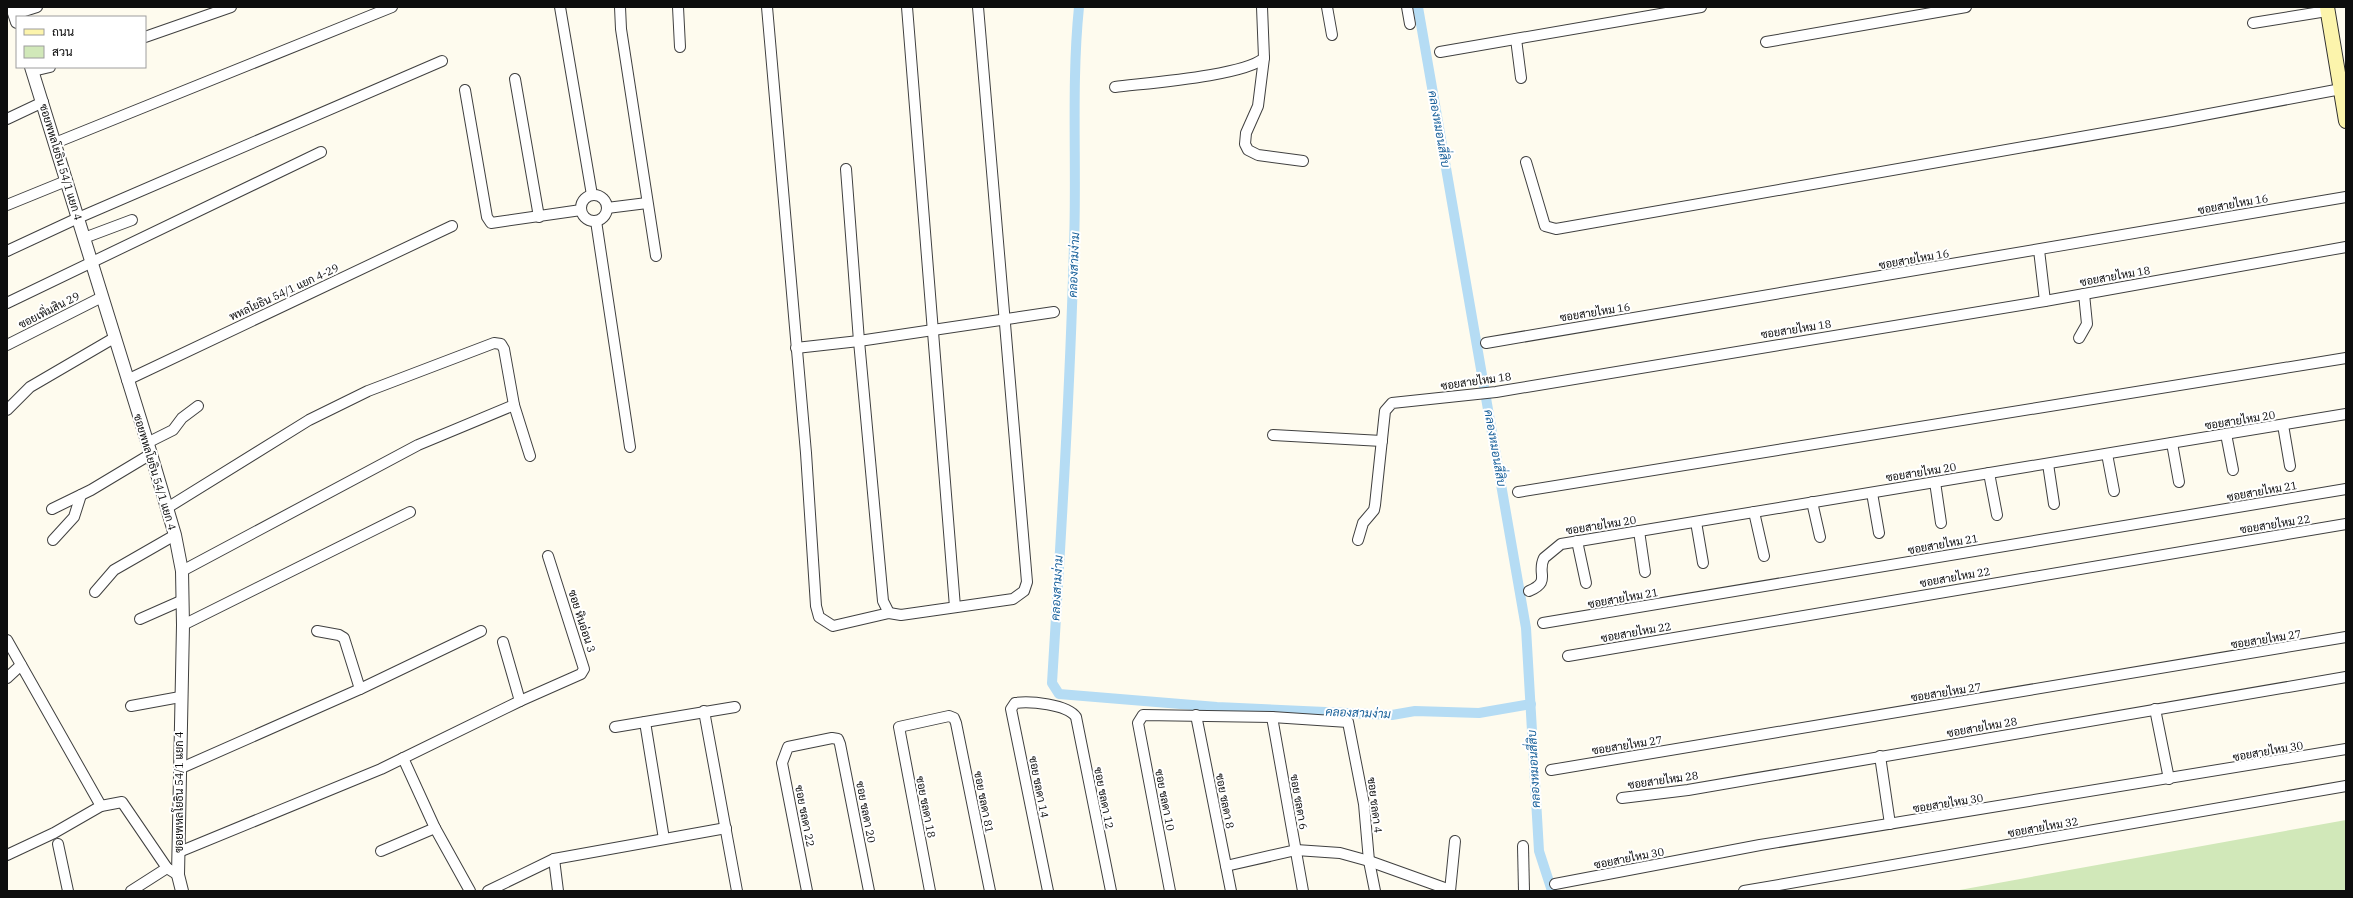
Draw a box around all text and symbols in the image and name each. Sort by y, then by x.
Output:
legend [16,16,146,68]
text: ถนน [52,24,75,39]
text: สวน [52,44,73,59]
water label: คลองหมอนสี่สิบ [1425,89,1457,169]
street label: ซอยพหลโยธิน 54/1 แยก 4 [37,102,87,222]
street label: ซอยสายไหม 16 [2196,190,2269,217]
water label: คลองสามง่าม [1065,231,1082,298]
street label: ซอยสายไหม 16 [1877,245,1950,272]
street label: พหลโยธิน 54/1 แยก 4-29 [227,260,341,324]
street label: ซอยสายไหม 18 [2078,262,2151,289]
street label: ซอยเพิ่มสิน 29 [14,285,82,331]
street label: ซอยสายไหม 16 [1559,299,1631,324]
street label: ซอยสายไหม 18 [1760,316,1832,341]
street label: ซอยสายไหม 18 [1440,368,1512,393]
street label: ซอยสายไหม 20 [2204,406,2277,432]
water label: คลองหมอนสี่สิบ [1481,408,1513,488]
street label: ซอยพหลโยธิน 54/1 แยก 4 [131,412,181,532]
street label: ซอยสายไหม 20 [1885,458,1958,484]
street label: ซอยสายไหม 21 [2225,477,2298,504]
street label: ซอยสายไหม 20 [1565,511,1638,537]
street label: ซอยสายไหม 22 [2239,511,2311,536]
street label: ซอยสายไหม 21 [1906,530,1979,557]
water label: คลองสามง่าม [1047,554,1066,621]
street label: ซอยสายไหม 22 [1918,563,1991,590]
street label: ซอยสายไหม 21 [1586,584,1659,611]
street label: ซอย หินอ่อน 3 [565,588,599,654]
street label: ซอยสายไหม 22 [1599,618,1672,645]
street label: ซอยสายไหม 27 [2230,626,2302,651]
street label: ซอยสายไหม 27 [1910,679,1982,704]
water label: คลองสามง่าม [1325,704,1392,721]
street label: ซอยสายไหม 28 [1945,713,2018,740]
water label: คลองหมอนสี่สิบ [1521,729,1543,809]
street label: ซอยพหลโยธิน 54/1 แยก 4 [171,731,186,853]
street label: ซอยสายไหม 27 [1591,732,1663,757]
street label: ซอยสายไหม 30 [2231,737,2305,764]
street label: ซอย ชลดา 14 [1026,755,1052,820]
street label: ซอย ชลดา 12 [1091,766,1117,830]
street label: ซอยสายไหม 28 [1627,767,1699,792]
street label: ซอย ชลดา 10 [1152,768,1178,833]
street label: ซอย ชลดา 81 [971,770,997,834]
street label: ซอย ชลดา 8 [1213,772,1237,830]
street label: ซอย ชลดา 6 [1287,773,1311,831]
street label: ซอย ชลดา 18 [913,775,939,839]
street label: ซอย ชลดา 4 [1365,776,1385,834]
street label: ซอย ชลดา 20 [853,780,879,845]
street label: ซอย ชลดา 22 [792,784,818,848]
street label: ซอยสายไหม 30 [1912,789,1985,815]
street label: ซอยสายไหม 32 [2006,813,2079,840]
street label: ซอยสายไหม 30 [1592,843,1666,872]

